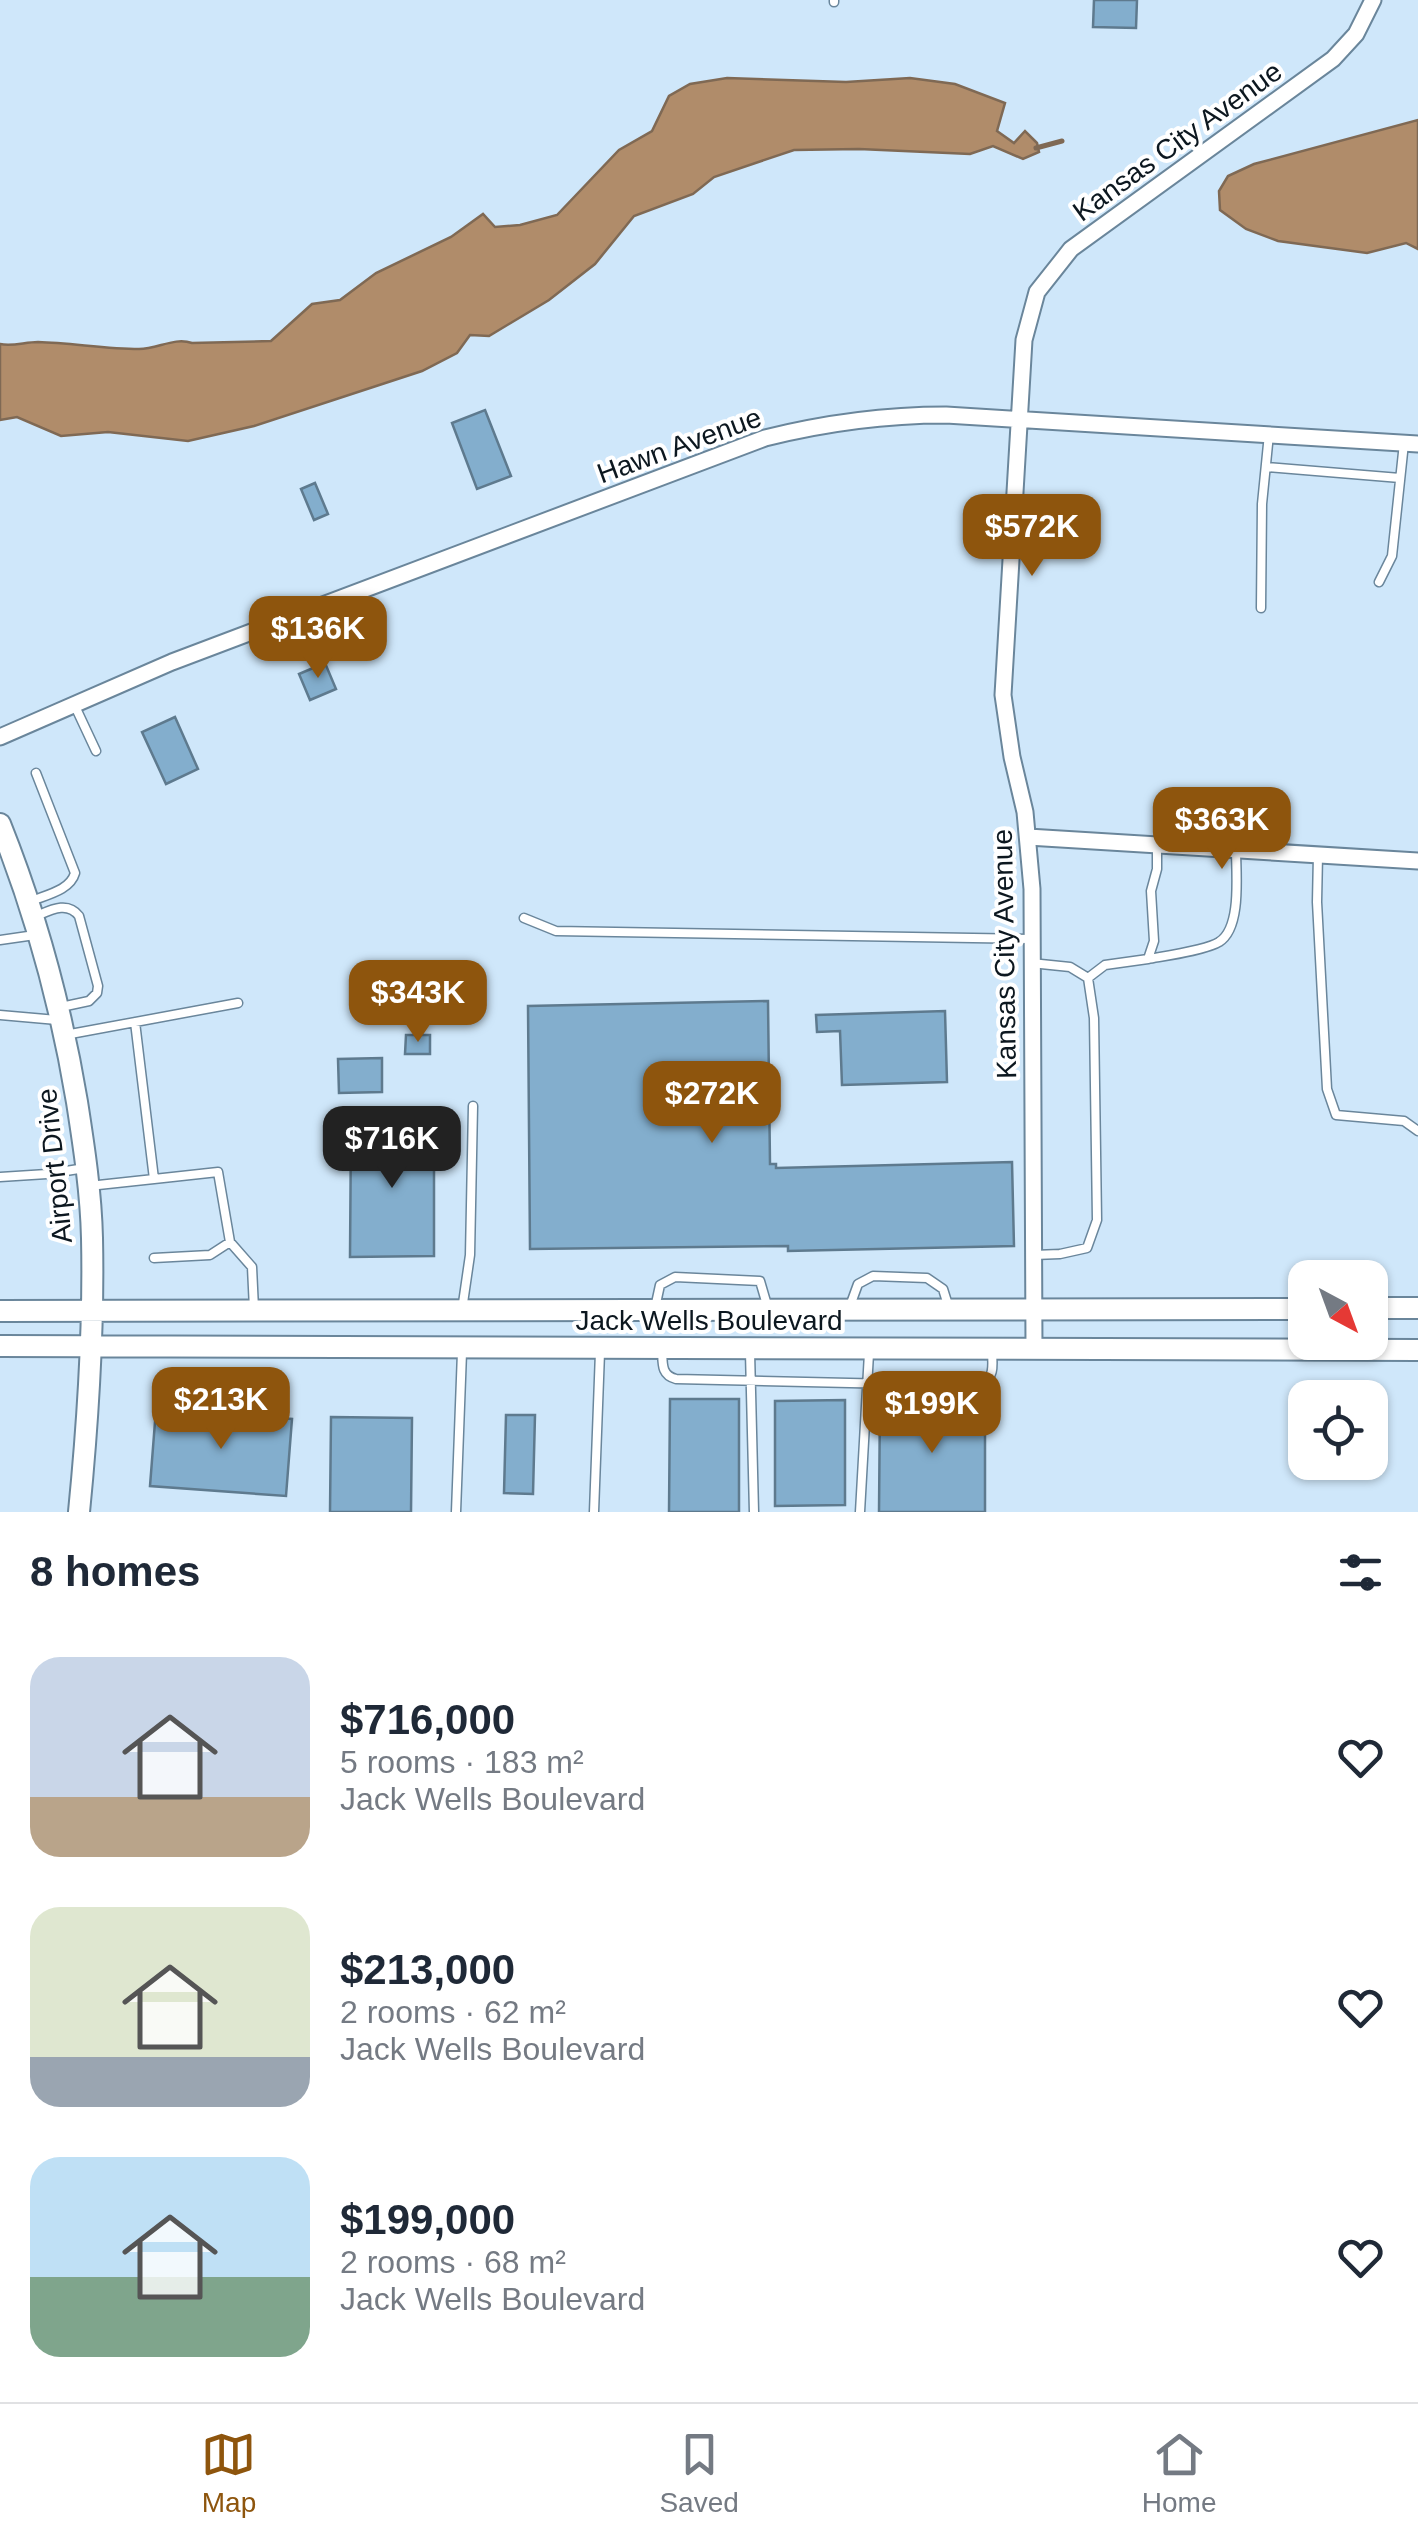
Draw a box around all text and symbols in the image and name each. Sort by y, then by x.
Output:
street label: Kansas City Avenue [1067,55,1288,227]
street label: Hawn Avenue [593,401,765,489]
pin: $572K [962,494,1102,579]
text: $572K [985,508,1079,544]
pin: $136K [248,596,388,681]
text: $136K [271,610,365,646]
pin: $363K [1152,787,1292,872]
text: $363K [1175,801,1269,837]
street label: Kansas City Avenue [987,829,1022,1079]
pin: $343K [348,960,488,1045]
text: $343K [371,974,465,1010]
pin: $272K [642,1061,782,1146]
text: $272K [665,1075,759,1111]
street label: Airport Drive [31,1087,78,1245]
pin: $716K [322,1106,462,1191]
text: $716K [345,1120,439,1156]
north arrow [1288,1260,1388,1360]
map controls [1288,1260,1388,1480]
street label: Jack Wells Boulevard [575,1305,843,1336]
pin: $213K [151,1367,291,1452]
pin: $199K [862,1371,1002,1456]
button: locate [1288,1380,1388,1480]
text: $213K [174,1381,268,1417]
text: $199K [885,1385,979,1421]
icon: filters [1333,1545,1388,1600]
text: 8 homes [30,1548,200,1595]
text: $716,000 [340,1696,515,1743]
icon: home [110,1697,230,1817]
icon: heart [1333,1730,1388,1785]
text: 5 rooms · 183 m² [340,1744,584,1780]
text: Jack Wells Boulevard [340,1781,645,1817]
text: $213,000 [340,1946,515,1993]
icon: home [110,1947,230,2067]
icon: heart [1333,1980,1388,2035]
text: 2 rooms · 62 m² [340,1994,566,2030]
text: Jack Wells Boulevard [340,2031,645,2067]
text: $199,000 [340,2196,515,2243]
icon: home [110,2197,230,2317]
icon: heart [1333,2230,1388,2285]
text: 2 rooms · 68 m² [340,2244,566,2280]
text: Jack Wells Boulevard [340,2281,645,2317]
tab: Map [201,2427,256,2519]
tab: Saved [659,2427,739,2519]
tab: Home [1142,2427,1216,2519]

